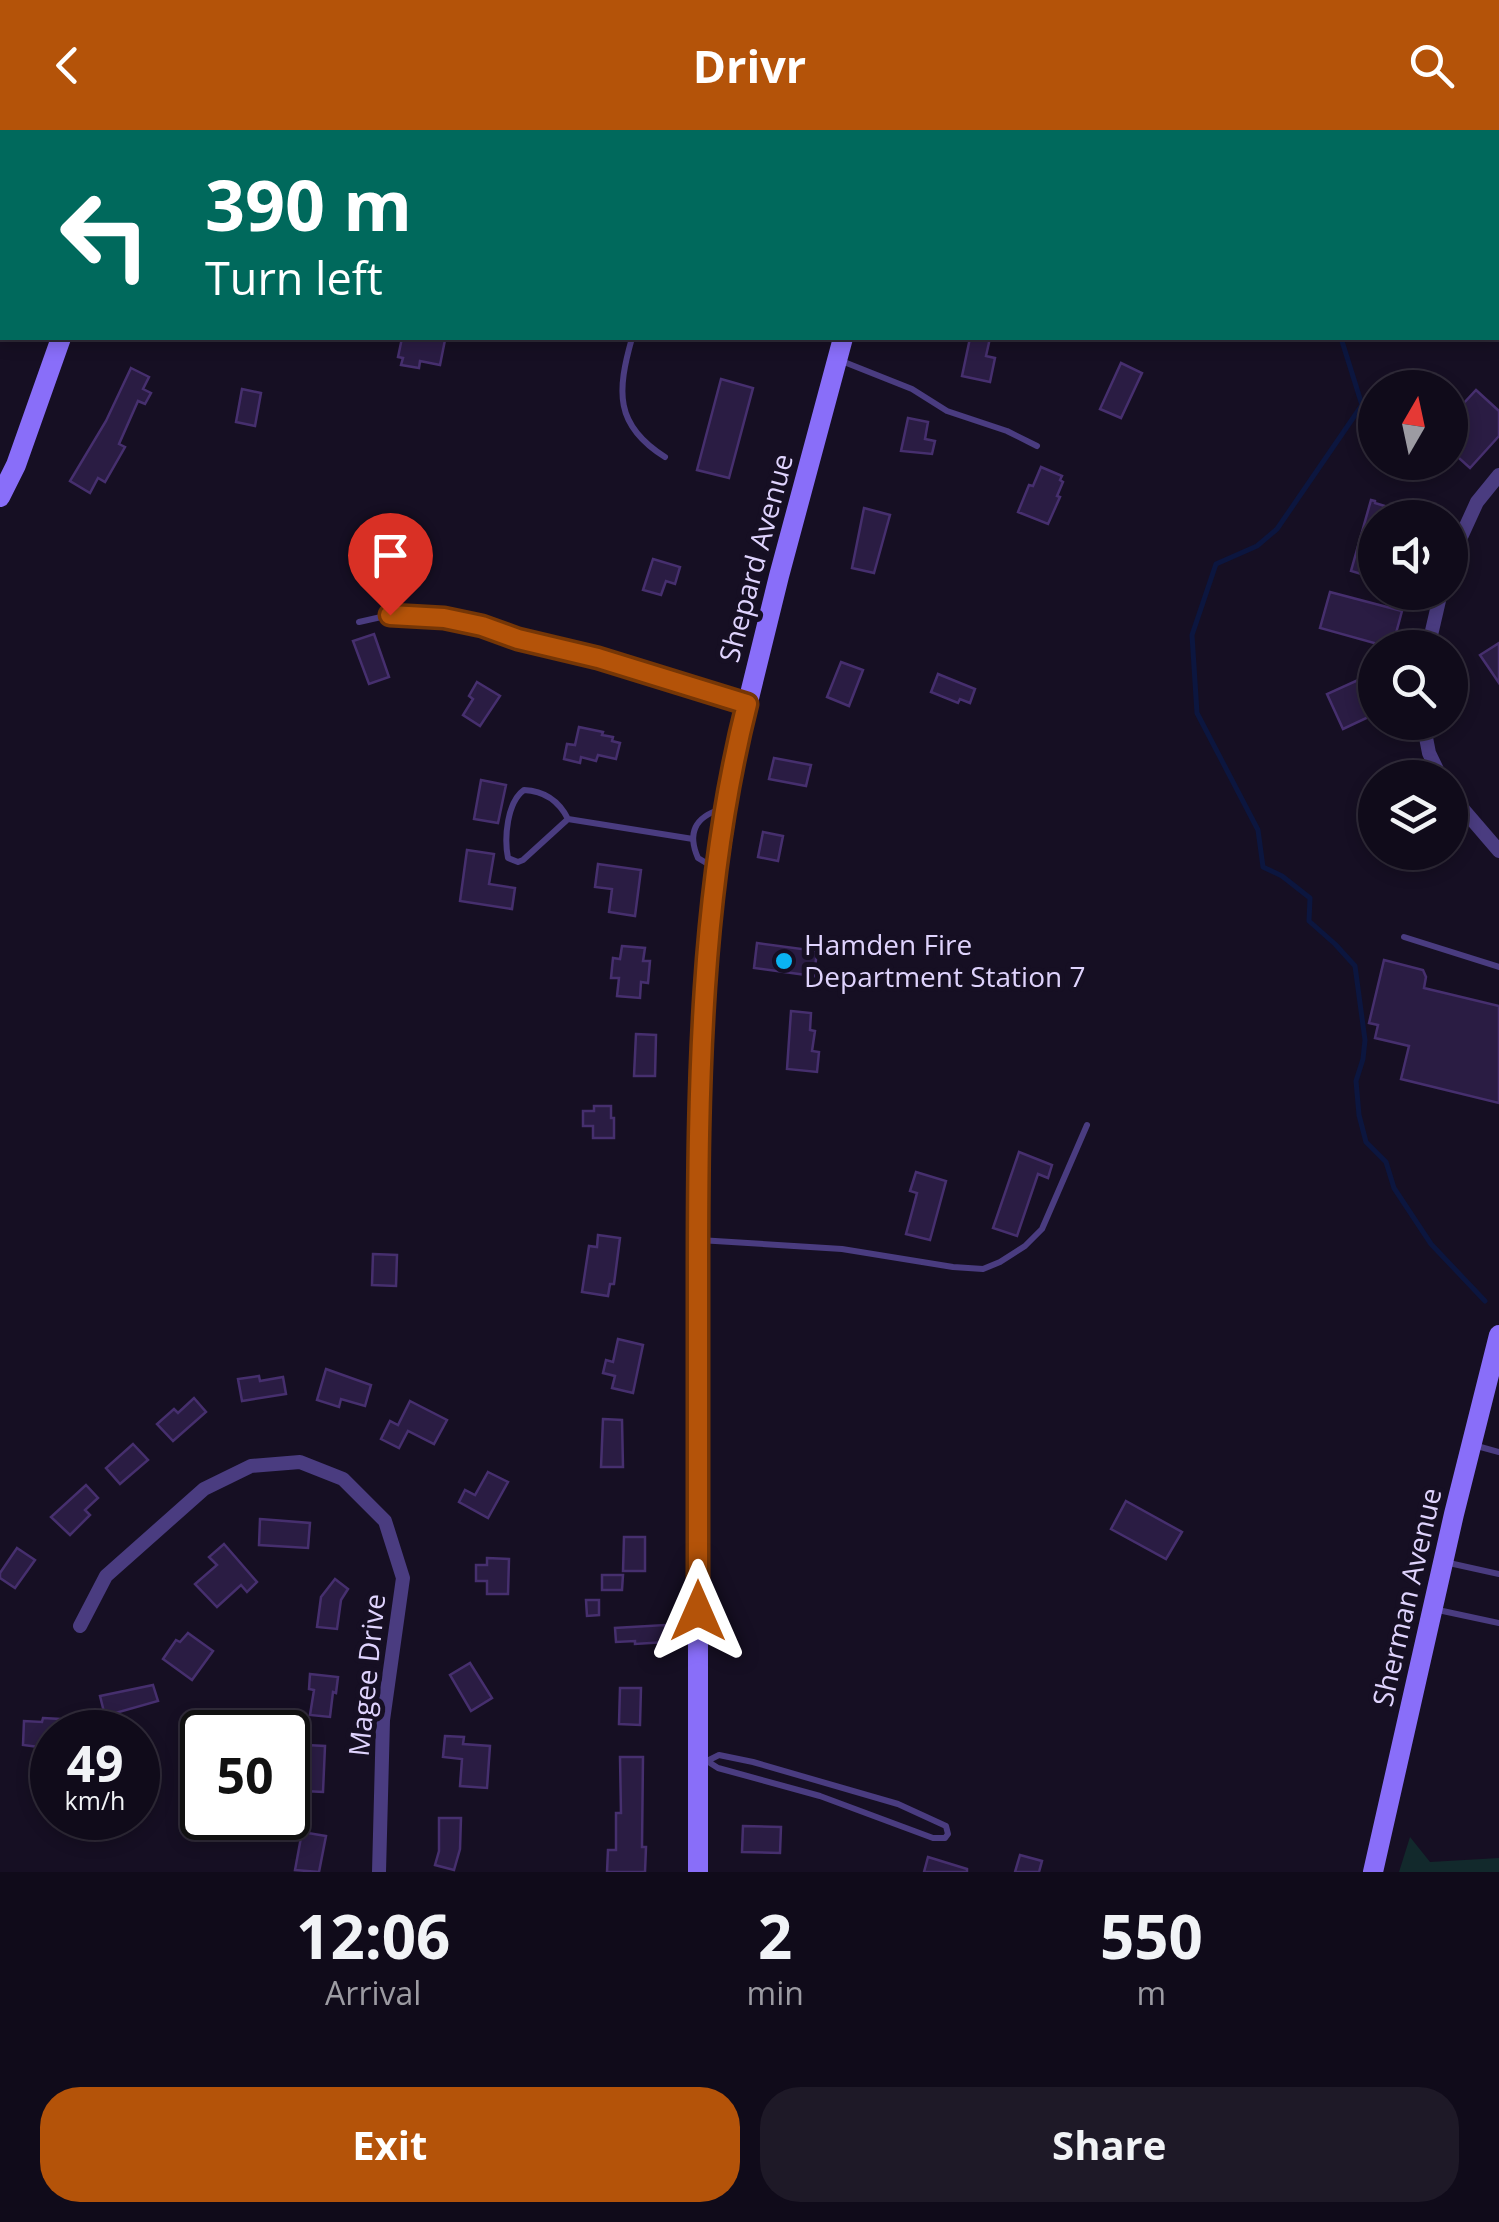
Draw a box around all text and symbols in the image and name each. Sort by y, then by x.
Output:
text: Drivr [693,35,806,96]
icon: back [40,38,95,93]
icon: search [1404,38,1459,93]
text: 390 m [205,156,412,252]
icon: left [40,170,170,300]
text: Turn left [205,247,383,308]
north arrow [1358,370,1468,480]
map controls [1358,370,1468,870]
street label: Shepard Avenue [709,449,801,666]
button: sound [1358,500,1468,610]
pin [348,513,433,616]
icon: arrive [363,528,418,583]
button: search [1358,630,1468,740]
button: layers [1358,760,1468,870]
place label: Hamden Fire Department Station 7 [804,925,1085,995]
marker: Hamden Fire Department Station 7 [773,950,795,972]
street label: Sherman Avenue [1362,1484,1450,1710]
position arrow [646,1559,750,1663]
street label: Magee Drive [339,1592,393,1758]
speed limit sign: 50 [180,1710,310,1840]
text: 49 [66,1729,124,1797]
text: km/h [65,1783,125,1817]
text: 12:06 [296,1895,450,1977]
text: 2 [758,1895,792,1977]
text: 550 [1100,1895,1203,1977]
text: Arrival [325,1971,421,2014]
text: min [747,1971,804,2014]
text: m [1137,1971,1166,2014]
button: Exit [40,2087,740,2202]
button: Share [760,2087,1459,2202]

